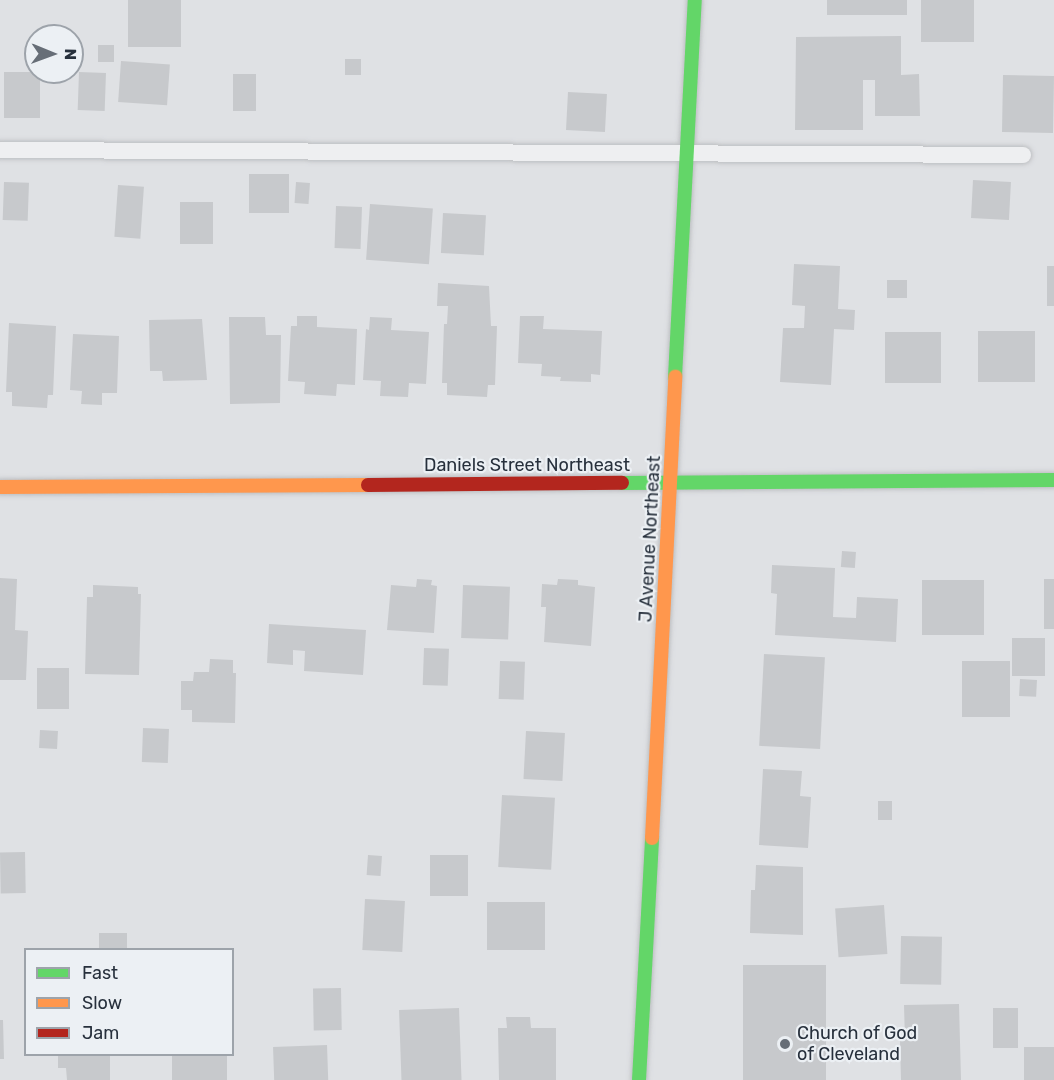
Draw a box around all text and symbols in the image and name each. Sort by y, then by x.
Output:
north arrow [24,24,84,84]
text: N [61,48,80,60]
street label: Daniels Street Northeast [424,454,630,476]
street label: J Avenue Northeast [635,455,665,623]
legend [24,948,234,1056]
text: Fast [82,962,118,984]
text: Slow [82,992,122,1014]
text: Jam [82,1022,119,1044]
place label: Church of God of Cleveland [797,1023,918,1066]
marker: Church of God of Cleveland [778,1037,792,1051]

